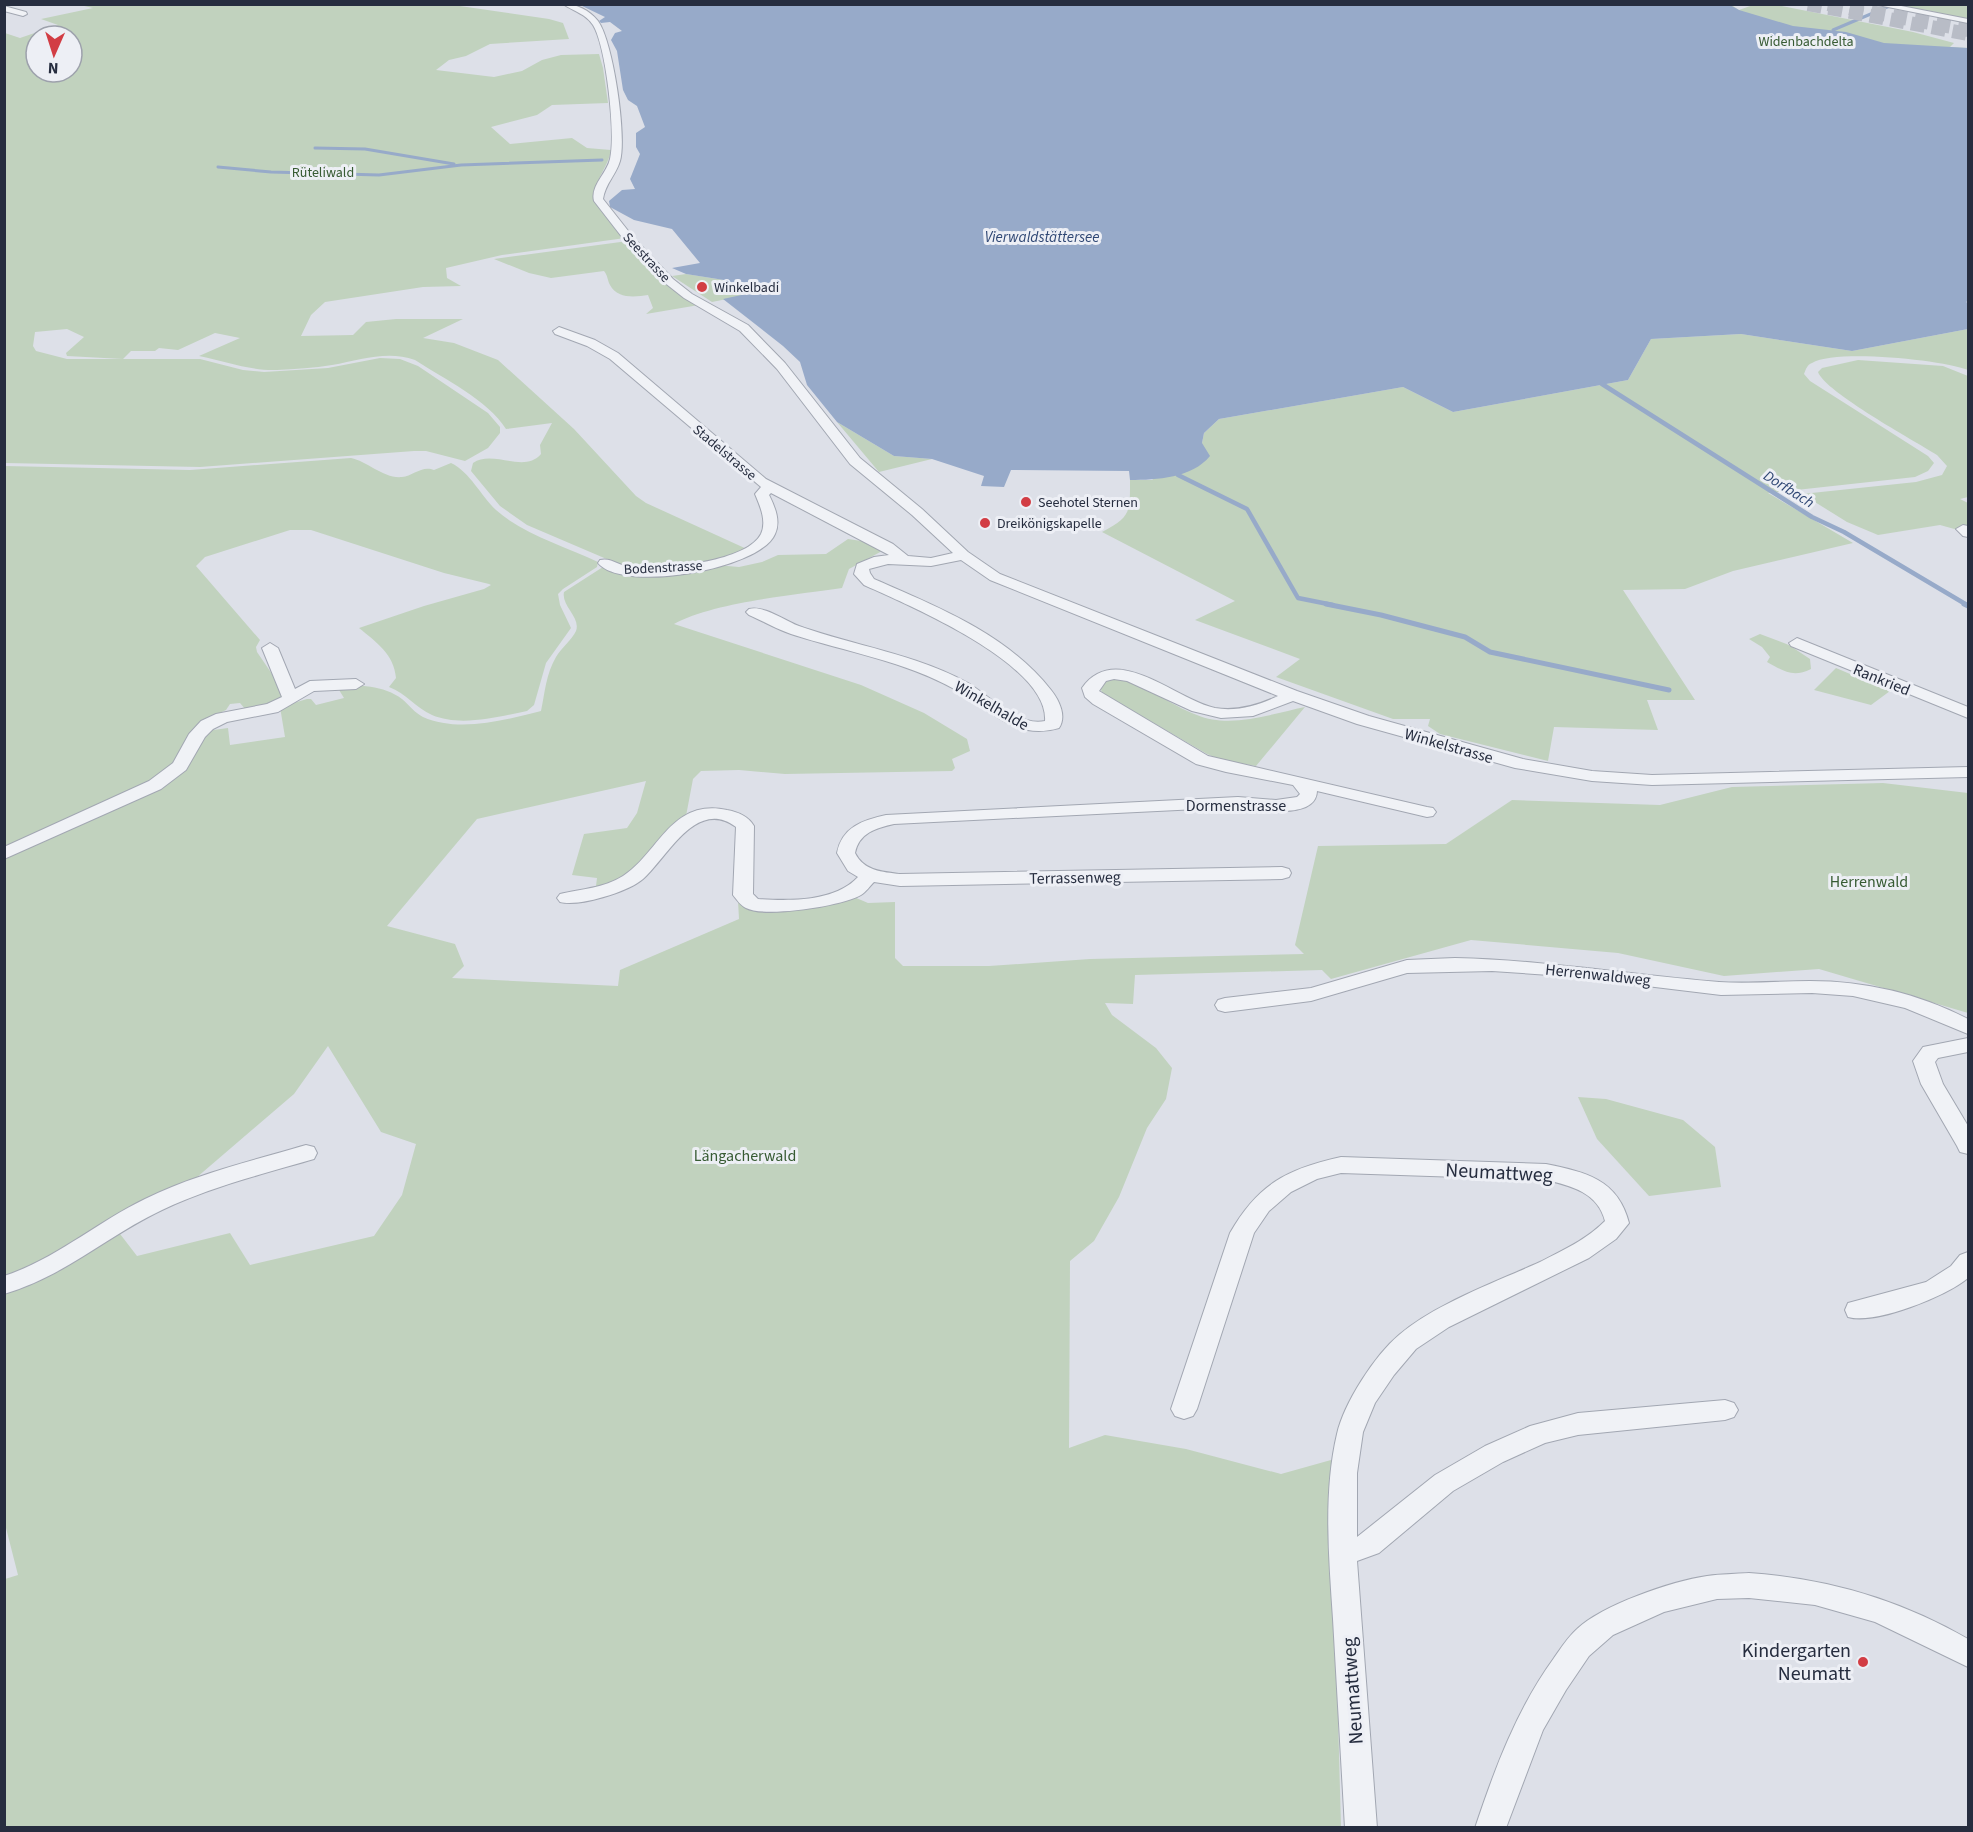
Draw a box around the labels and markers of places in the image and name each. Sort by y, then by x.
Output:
place label: Winkelbadi [714,278,779,298]
marker: Winkelbadi [695,280,709,294]
place label: Seehotel Sternen [1038,493,1138,513]
marker: Seehotel Sternen [1019,495,1033,509]
place label: Dreikönigskapelle [997,514,1102,534]
marker: Dreikönigskapelle [978,516,992,530]
place label: Kindergarten Neumatt [1742,1637,1851,1688]
marker: Kindergarten Neumatt [1856,1655,1870,1669]

